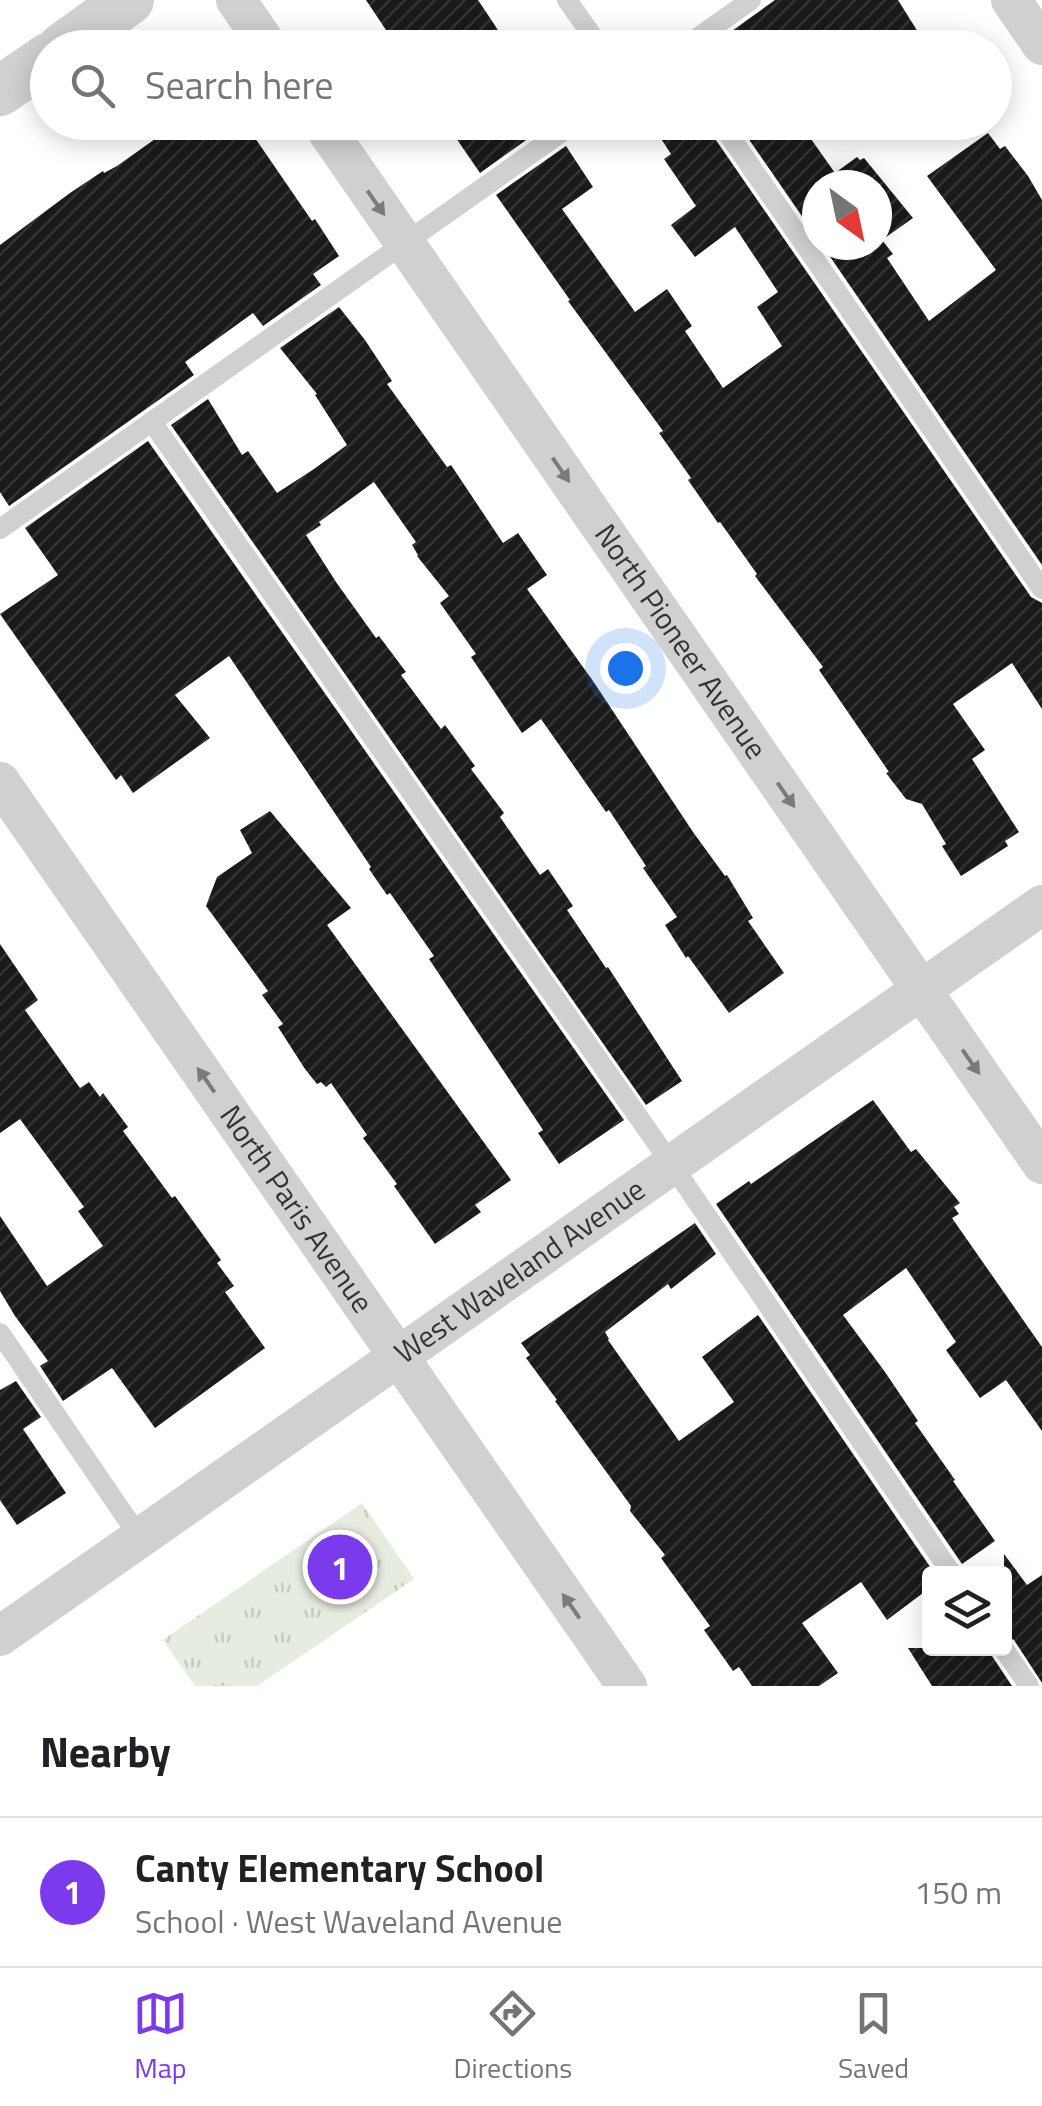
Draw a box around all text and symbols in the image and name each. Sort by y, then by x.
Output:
search box [30,30,1012,140]
text: Search here [145,56,333,114]
icon: search [65,58,120,113]
north arrow [802,170,892,260]
one-way arrow [366,189,385,216]
one-way arrow [551,456,570,483]
street label: North Pioneer Avenue [584,514,779,768]
your location [600,643,651,694]
one-way arrow [776,781,795,808]
one-way arrow [961,1048,980,1075]
one-way arrow [197,1067,216,1093]
street label: North Paris Avenue [209,1095,386,1322]
street label: West Waveland Avenue [384,1166,654,1375]
pin: 1 [308,1530,372,1604]
map controls [922,1566,1012,1656]
button: layers [922,1566,1012,1656]
one-way arrow [562,1592,581,1619]
text: Nearby [40,1719,171,1783]
text: Canty Elementary School [135,1839,544,1897]
text: 1 [64,1868,81,1916]
text: 150 m [914,1868,1002,1916]
text: School · West Waveland Avenue [135,1897,562,1945]
tab: Map [133,1986,188,2089]
tab: Directions [454,1986,572,2089]
tab: Saved [838,1986,909,2089]

